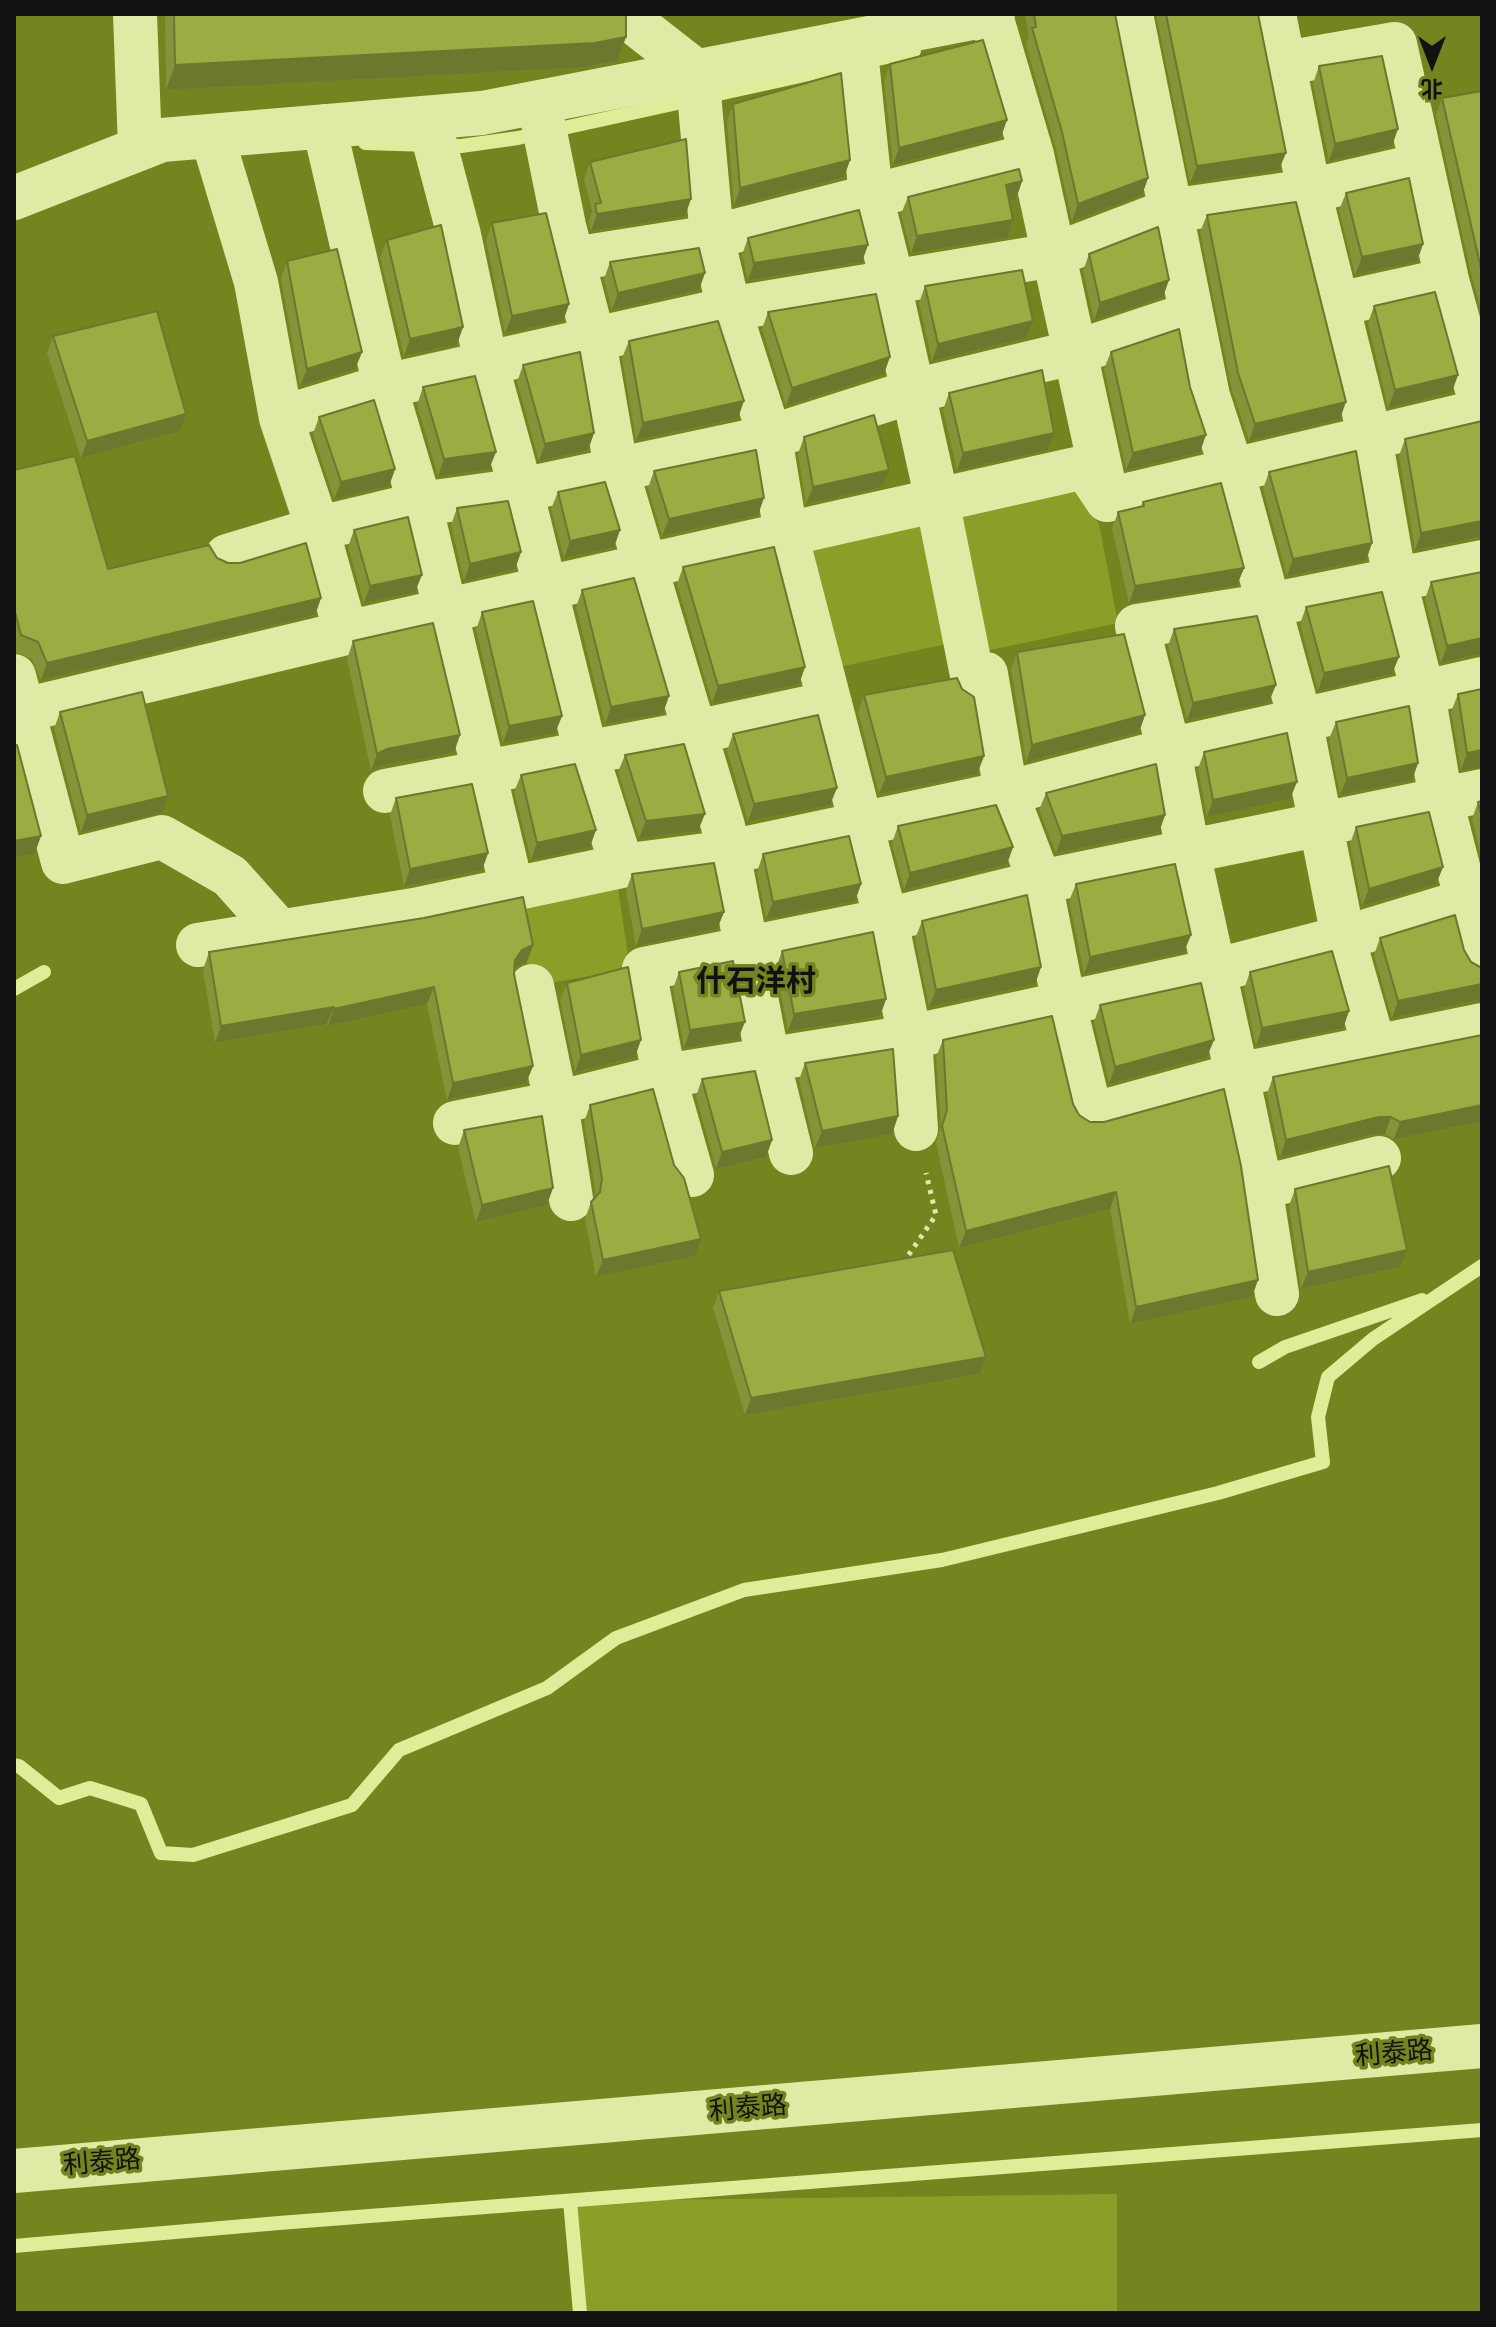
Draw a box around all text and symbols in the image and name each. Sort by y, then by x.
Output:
north arrow [1392,24,1472,104]
text: 北 [1421,75,1443,101]
district label: 什石洋村 [696,964,816,1000]
street label: 利泰路 [1354,2035,1434,2073]
street label: 利泰路 [708,2090,788,2128]
street label: 利泰路 [62,2144,142,2182]

